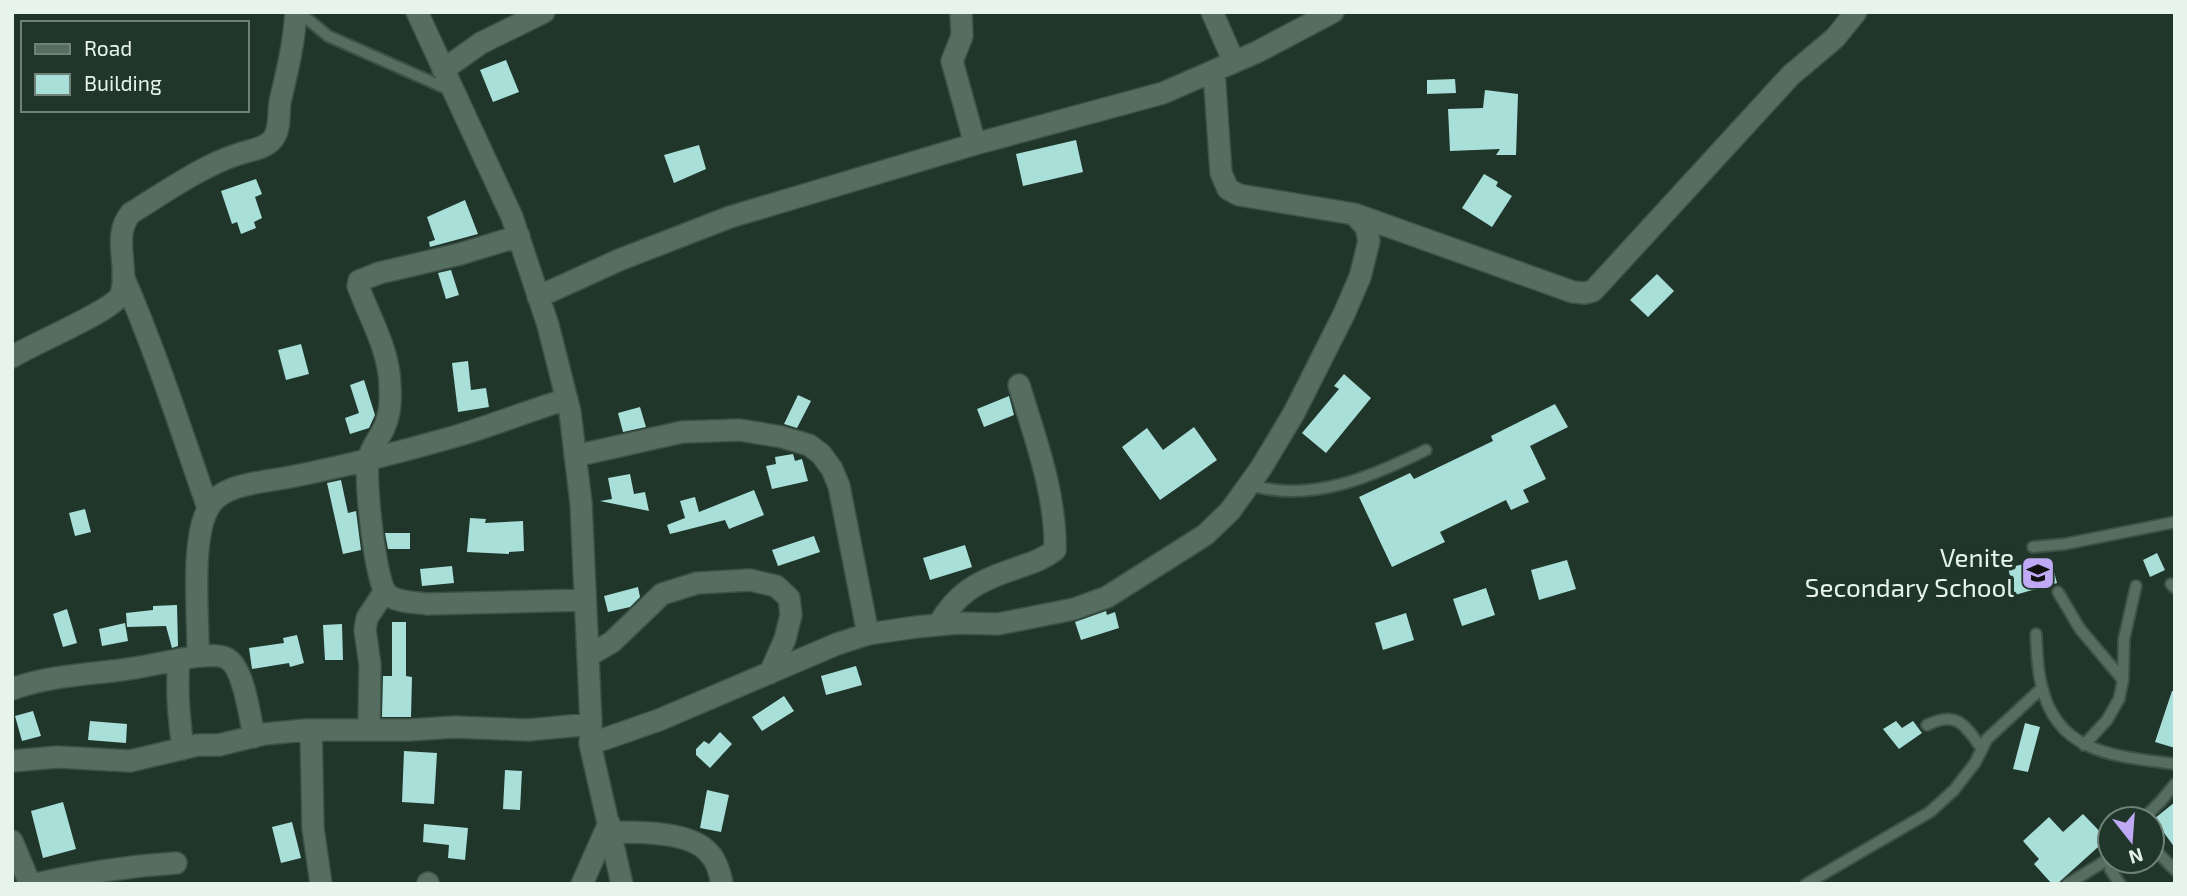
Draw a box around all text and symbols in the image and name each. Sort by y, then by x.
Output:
legend [21,21,248,112]
text: Road [84,35,132,60]
text: Building [84,70,162,95]
place label: Venite Secondary School [1805,541,2014,602]
school or university icon: Venite Secondary School [2019,554,2057,592]
north arrow [2096,805,2166,875]
text: N [2126,844,2146,870]

